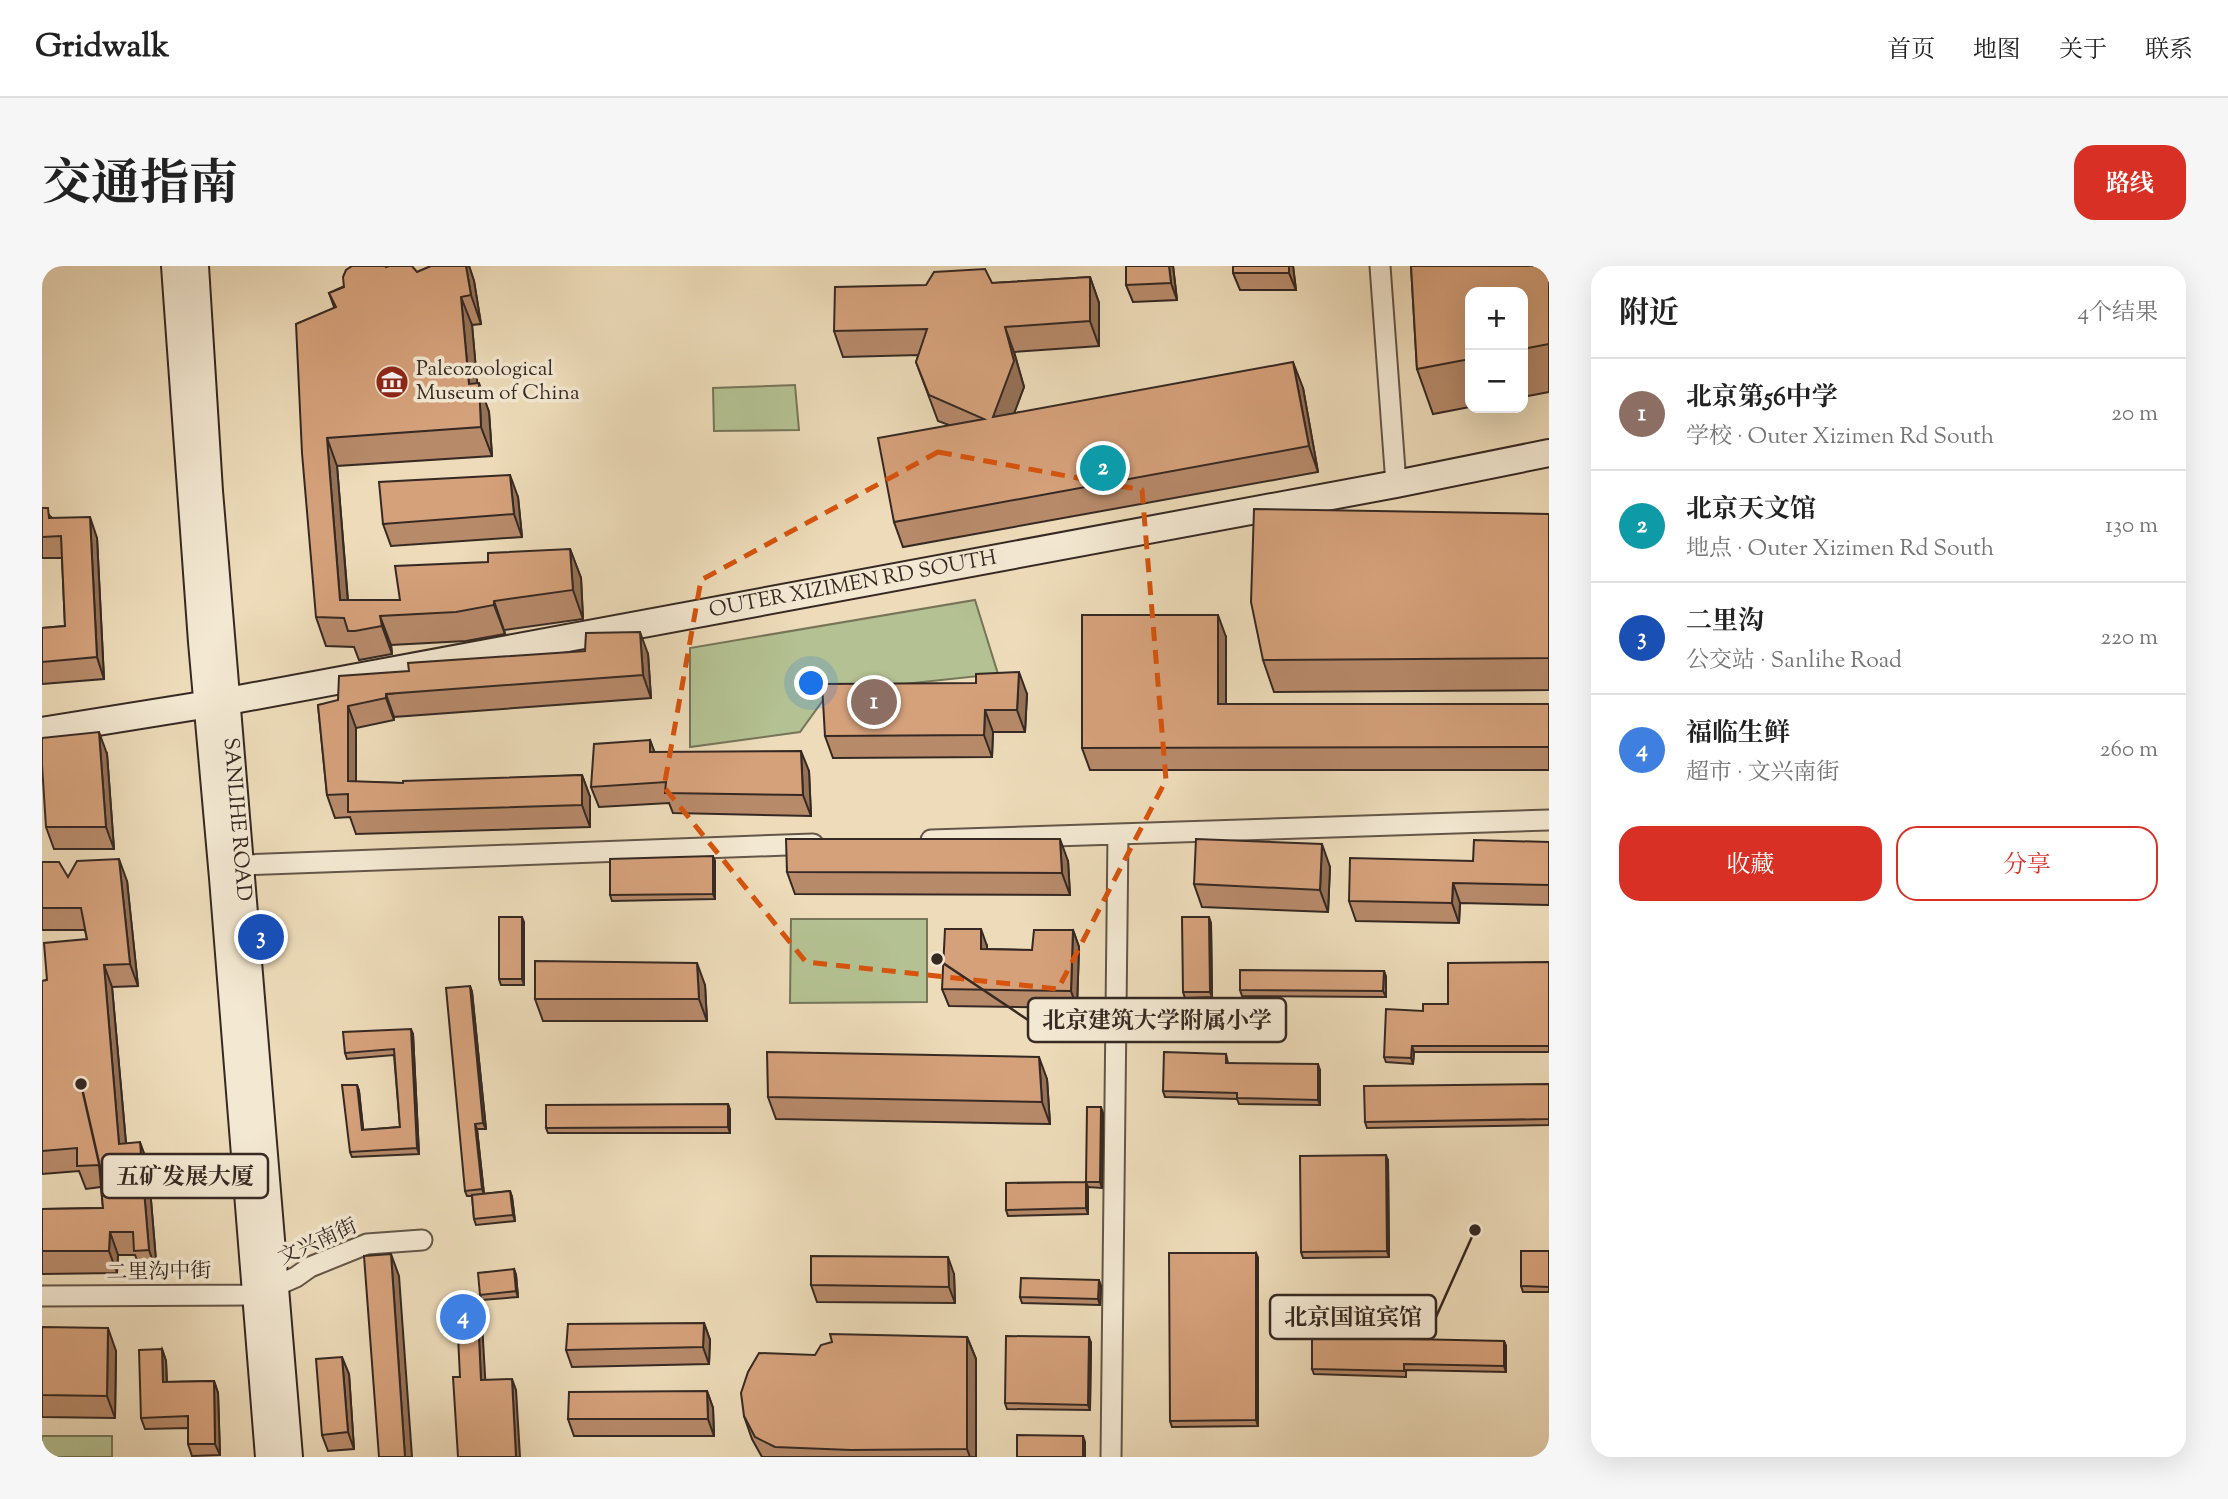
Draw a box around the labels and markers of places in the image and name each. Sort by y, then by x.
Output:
place label: Paleozoological Museum of China [416,355,580,409]
museum icon: Paleozoological Museum of China [373,363,411,401]
pin: 2 [1080,442,1126,494]
pin: 1 [851,676,897,728]
pin: 3 [238,911,284,963]
callout: 北京建筑大学附属小学 [1028,998,1286,1042]
callout: 五矿发展大厦 [102,1154,268,1198]
pin: 4 [440,1291,486,1343]
callout: 北京国谊宾馆 [1270,1295,1436,1339]

